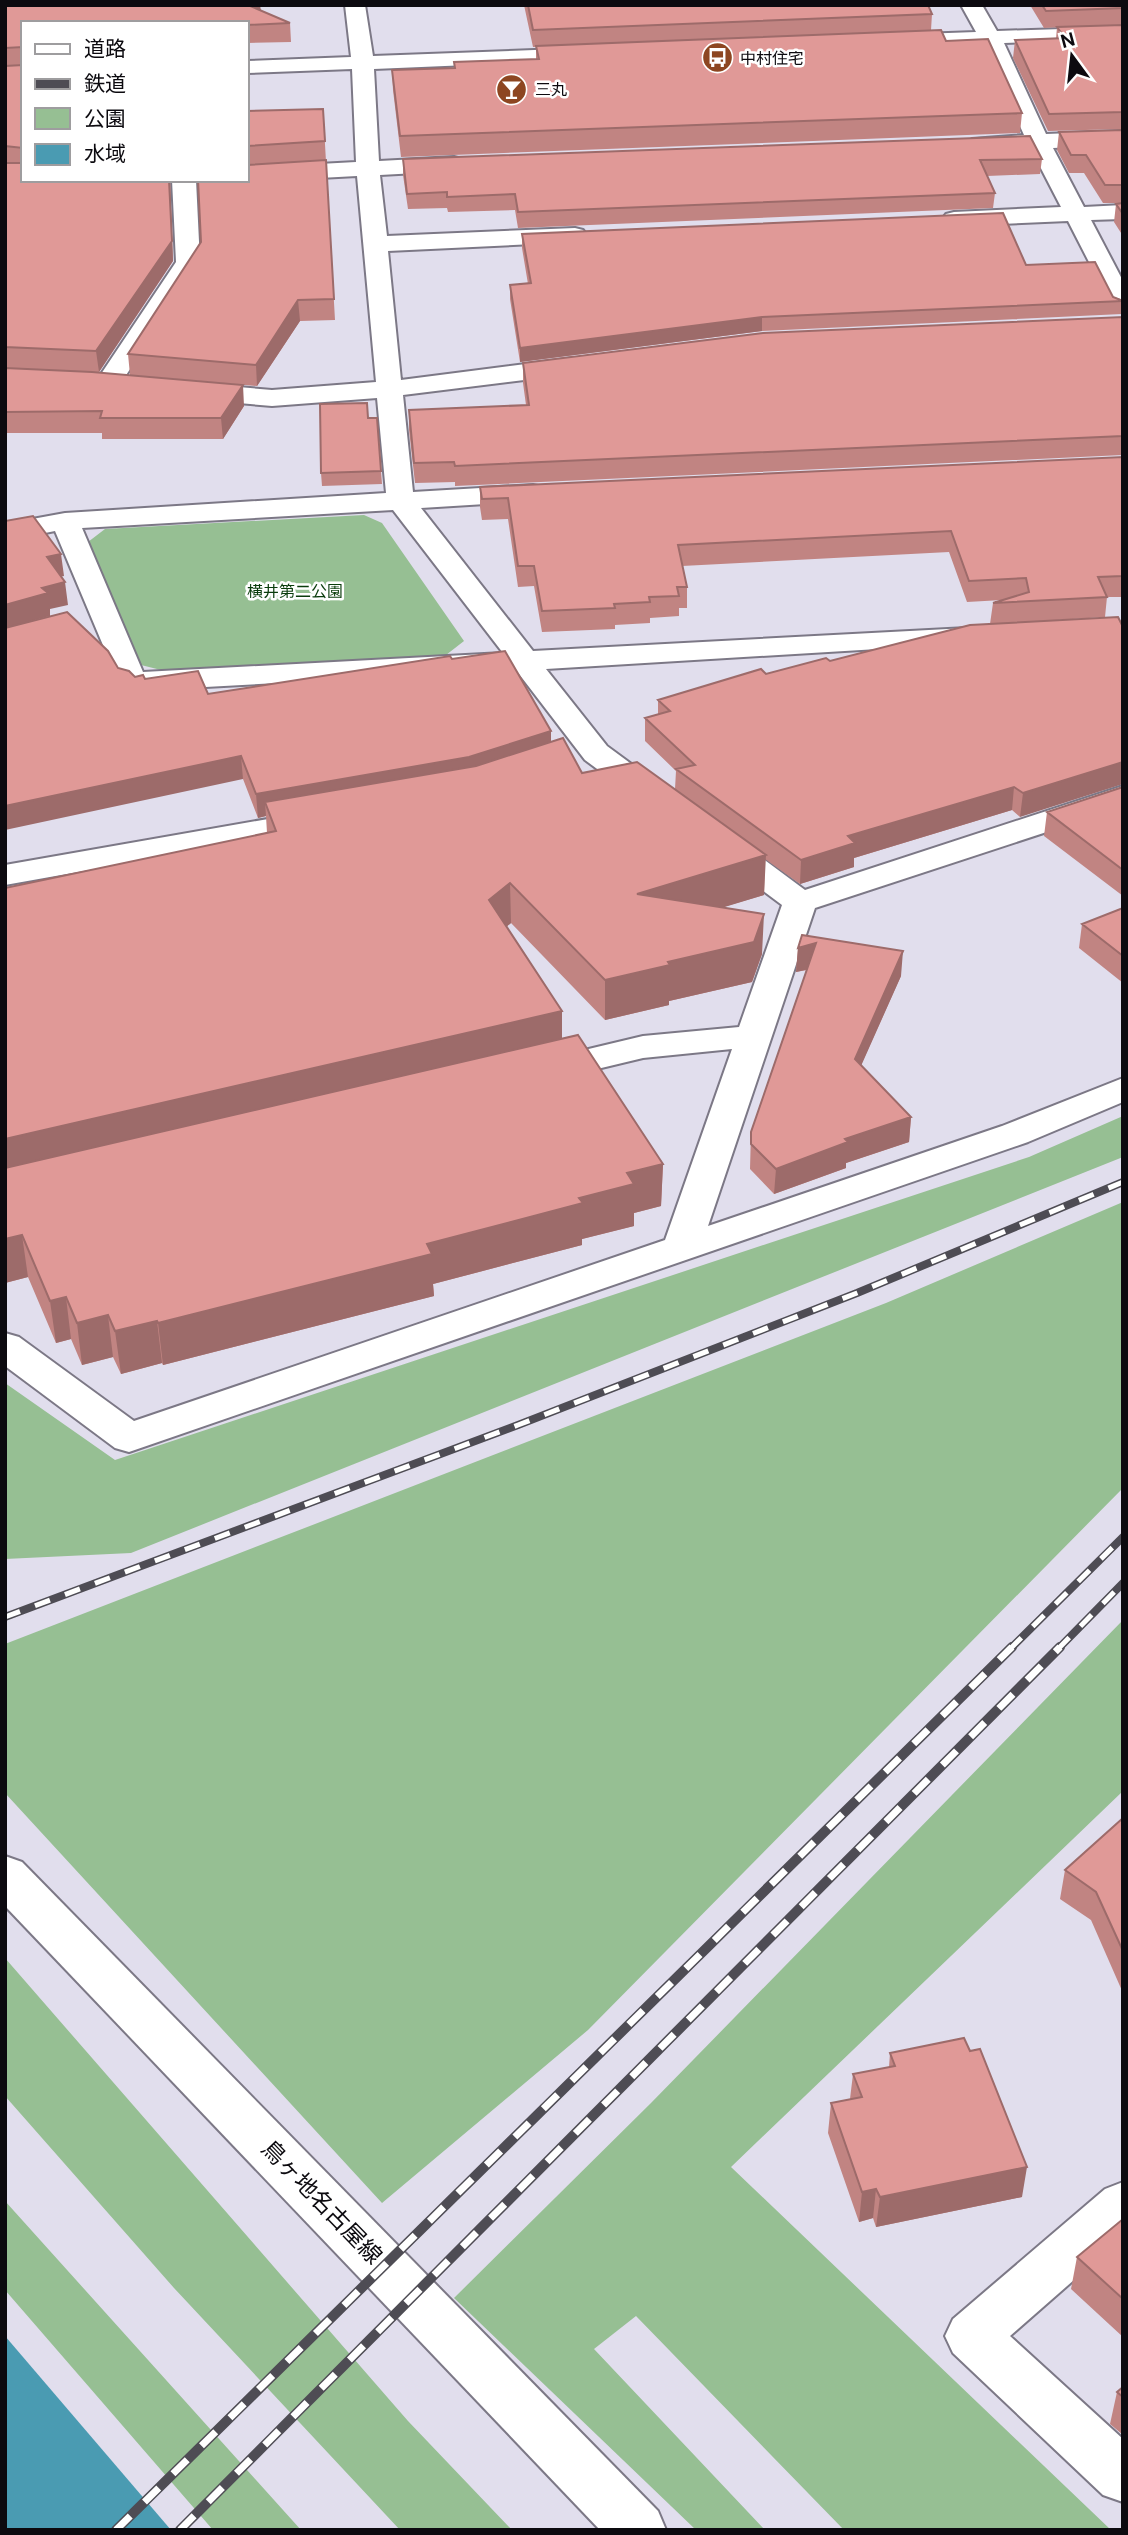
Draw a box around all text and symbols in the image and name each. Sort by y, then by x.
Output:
legend [21,21,248,182]
north arrow [1037,21,1107,91]
text: N [1058,26,1078,54]
text: 道路 [84,35,126,63]
bus stop icon: 中村住宅 [700,41,734,75]
place label: 中村住宅 [740,48,804,69]
text: 鉄道 [84,70,126,98]
bar icon: 三丸 [495,72,529,106]
place label: 三丸 [535,79,567,100]
text: 公園 [84,105,126,133]
text: 水域 [84,140,126,168]
park label: 横井第二公園 [247,581,343,602]
street label: 鳥ヶ地名古屋線 [255,2134,389,2270]

